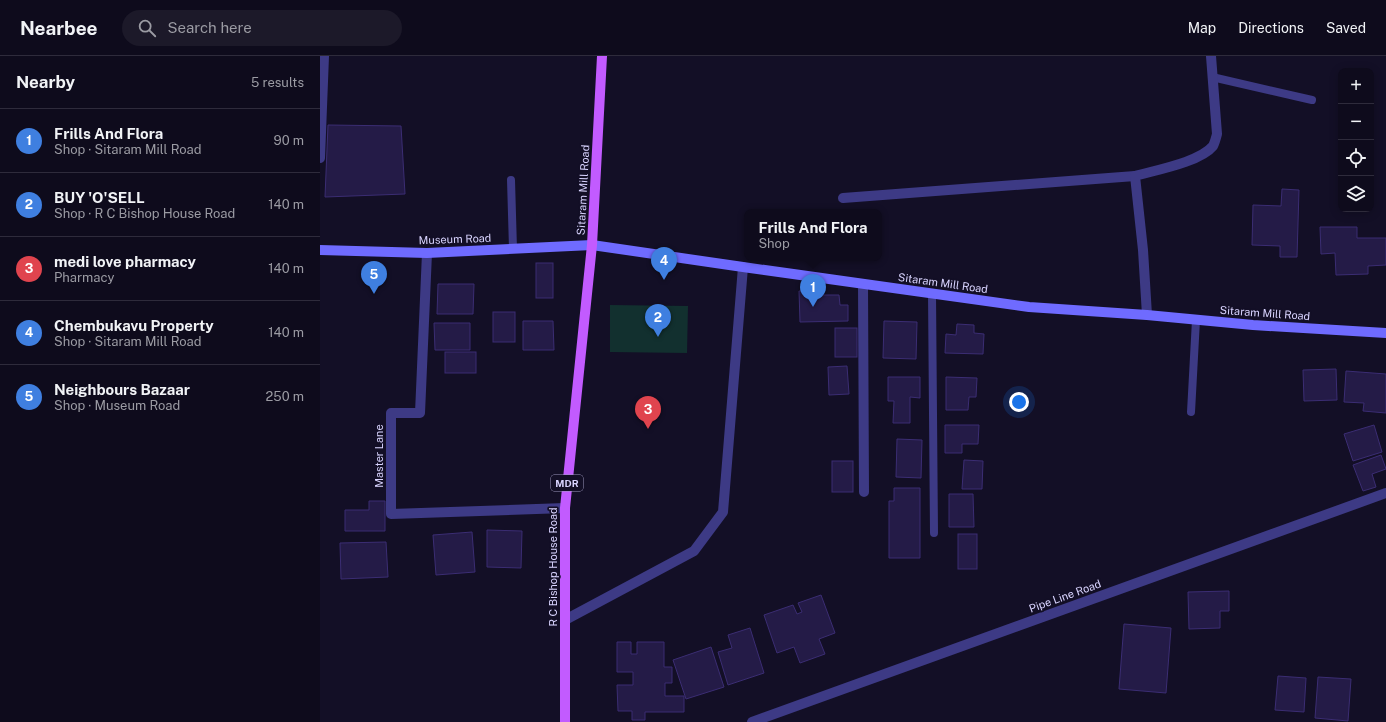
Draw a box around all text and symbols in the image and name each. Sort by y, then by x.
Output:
search box [122,10,402,46]
text: Nearbee [20,17,98,39]
icon: search [136,17,158,39]
text: Search here [168,19,252,36]
text: Map [1188,20,1216,36]
text: Directions [1238,20,1304,36]
text: Saved [1326,20,1366,36]
map controls [1338,68,1374,212]
button: + [1338,68,1374,104]
text: Nearby [16,72,75,92]
text: 5 results [251,75,304,90]
button: − [1338,104,1374,140]
text: Frills And Flora [54,125,163,142]
text: 1 [26,133,32,148]
text: 90 m [274,133,304,148]
button: locate [1338,140,1374,176]
text: Shop · Sitaram Mill Road [54,142,201,157]
street label: Sitaram Mill Road [575,144,591,236]
button: layers [1338,176,1374,212]
text: BUY 'O'SELL [54,189,145,206]
text: 2 [25,197,33,212]
text: 140 m [268,197,304,212]
text: Shop · R C Bishop House Road [54,206,235,221]
popup [744,209,882,261]
text: Frills And Flora [758,219,868,236]
street label: Museum Road [419,232,491,246]
text: Shop [758,236,790,251]
pin: 4 [651,247,677,280]
text: medi love pharmacy [54,253,196,270]
text: 3 [25,261,33,276]
text: 140 m [268,261,304,276]
pin: 5 [361,261,387,294]
text: Pharmacy [54,270,114,285]
street label: Sitaram Mill Road [897,271,989,295]
pin: 1 [800,274,826,307]
pin: 2 [645,304,671,337]
street label: Sitaram Mill Road [1219,304,1311,322]
text: Chembukavu Property [54,317,214,334]
text: 4 [25,325,33,340]
text: 140 m [268,325,304,340]
text: Shop · Sitaram Mill Road [54,334,201,349]
text: Neighbours Bazaar [54,381,190,398]
text: 5 [25,389,33,404]
text: 250 m [266,389,304,404]
your location [1009,392,1029,412]
pin: 3 [635,396,661,429]
text: Shop · Museum Road [54,398,180,413]
street label: Master Lane [373,424,385,488]
road number: MDR [551,475,583,491]
street label: R C Bishop House Road [547,507,559,627]
street label: Pipe Line Road [1027,577,1103,615]

